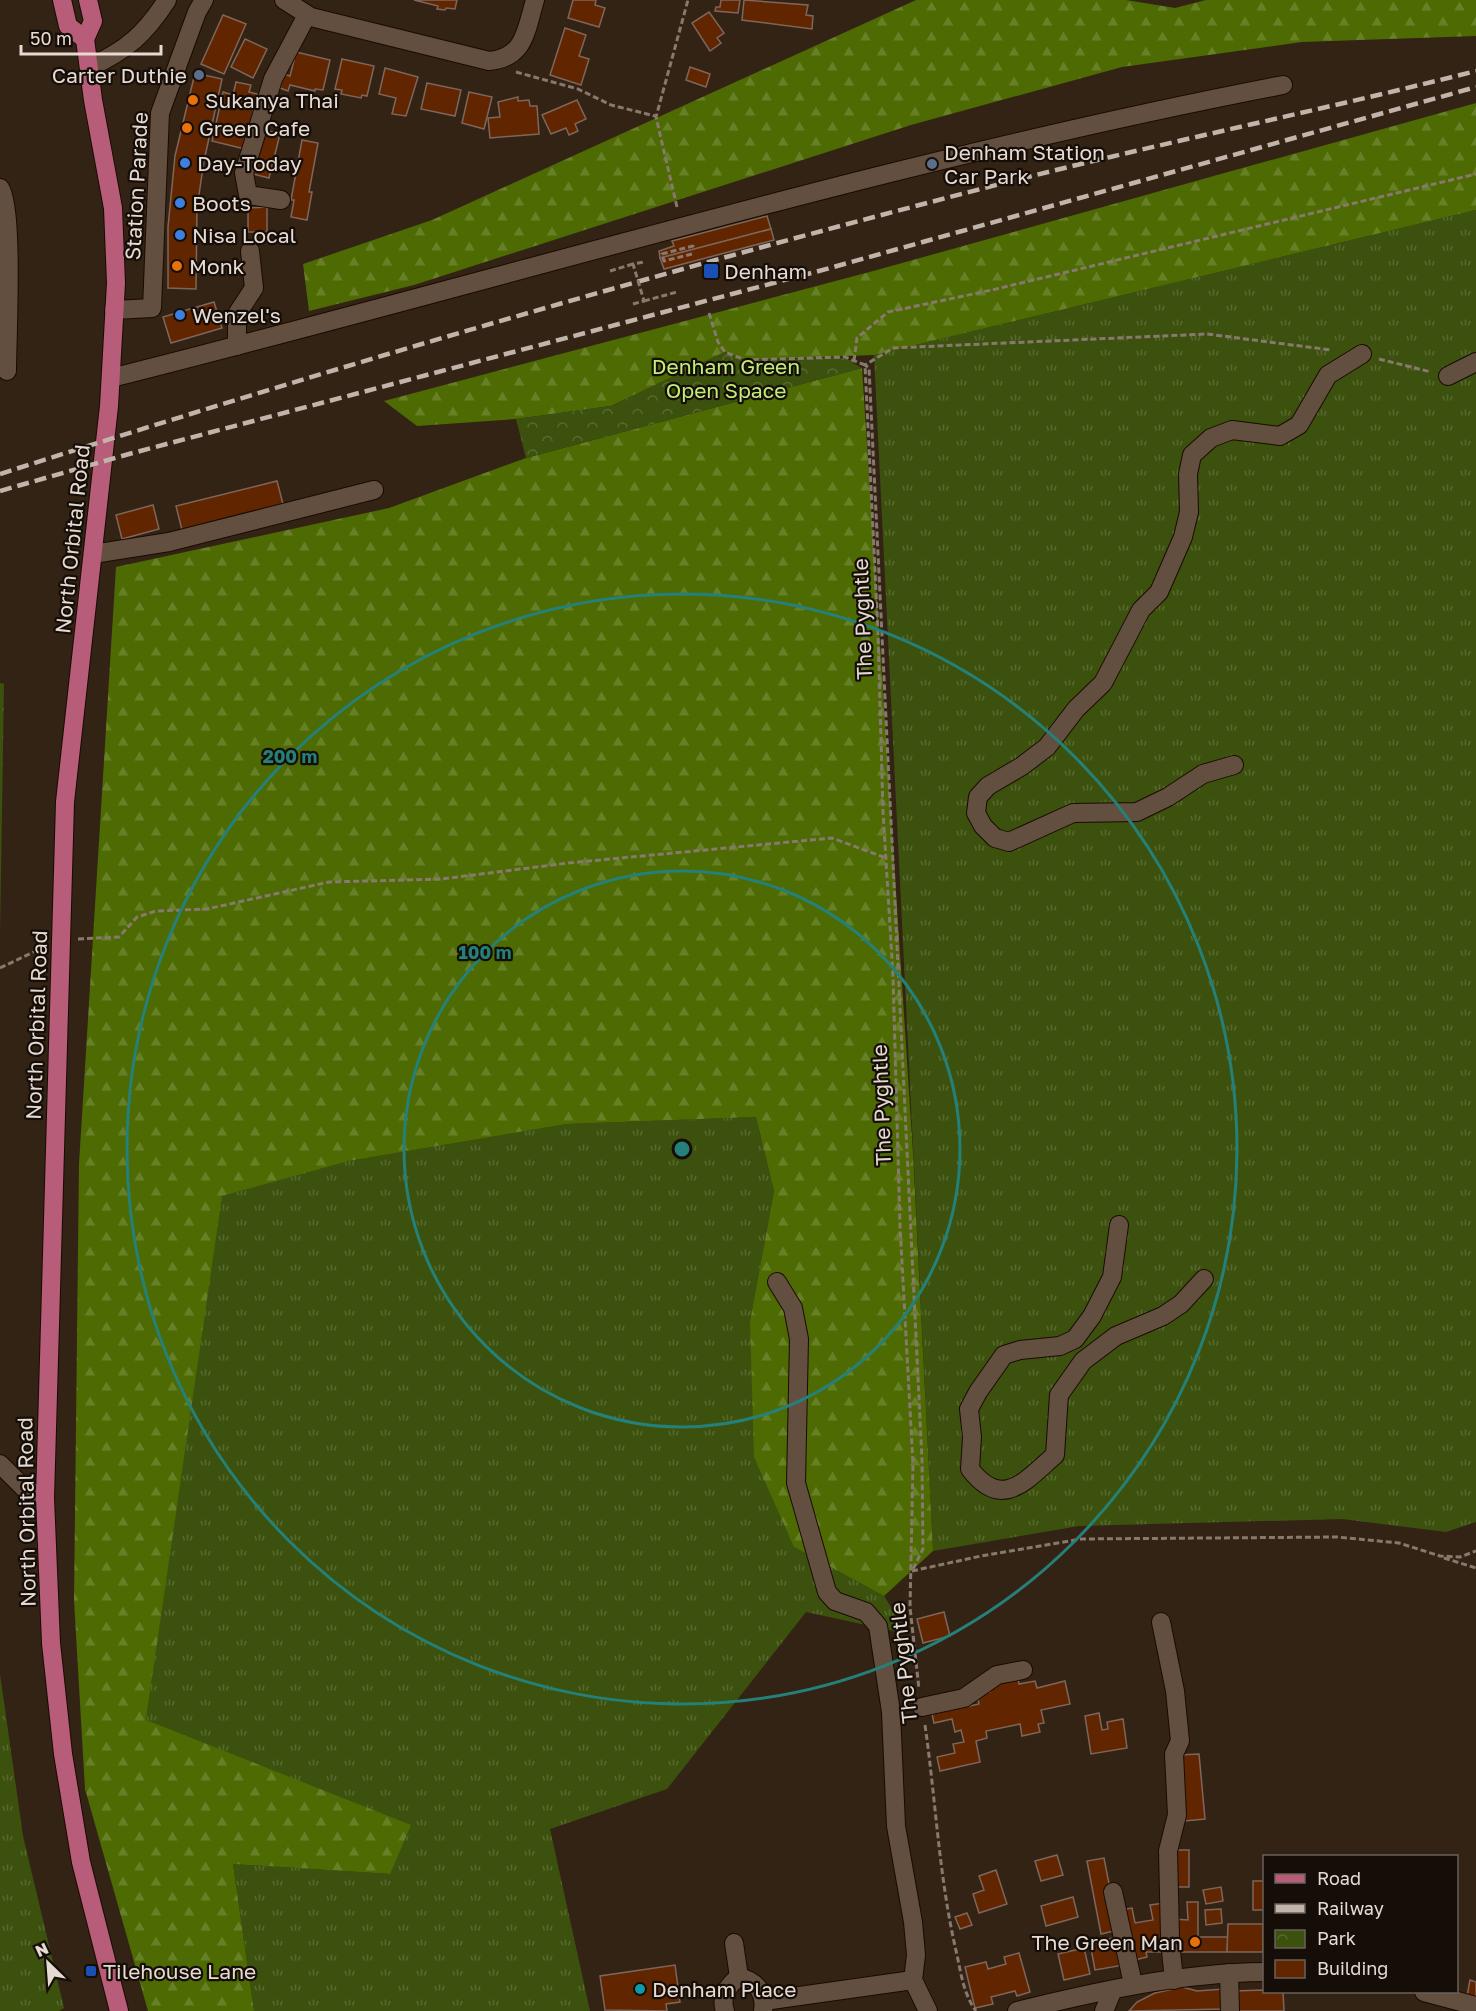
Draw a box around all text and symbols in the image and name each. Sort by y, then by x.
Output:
scale bar [21,18,160,56]
text: 50 m [30,27,72,49]
place label: Carter Duthie [52,62,187,88]
marker: Carter Duthie [192,68,206,82]
place label: Sukanya Thai [205,87,339,113]
marker: Sukanya Thai [186,93,200,107]
street label: Station Parade [119,111,153,261]
place label: Green Cafe [199,115,310,141]
marker: Green Cafe [180,121,194,135]
place label: Denham Station Car Park [944,139,1105,189]
place label: Day-Today [197,150,302,176]
marker: Day-Today [178,156,192,170]
marker: Denham Station Car Park [925,157,939,171]
place label: Boots [192,190,251,216]
marker: Boots [173,196,187,210]
place label: Nisa Local [192,222,296,248]
marker: Nisa Local [173,228,187,242]
place label: Monk [189,253,245,279]
place label: Denham [724,258,807,284]
marker: Monk [170,259,184,273]
marker: Denham [702,262,720,280]
place label: Wenzel's [192,302,281,328]
marker: Wenzel's [173,308,187,322]
park label: Denham Green Open Space [652,353,800,403]
street label: North Orbital Road [49,443,95,635]
street label: The Pyghtle [847,558,877,680]
text: 200 m [263,745,317,767]
street label: North Orbital Road [20,930,52,1120]
text: 100 m [459,941,511,963]
street label: The Pyghtle [866,1044,896,1166]
centre of rings [672,1139,692,1159]
street label: North Orbital Road [11,1417,41,1607]
street label: The Pyghtle [884,1601,922,1725]
legend [1263,1855,1458,1993]
text: Road [1317,1867,1361,1889]
text: Railway [1317,1897,1384,1919]
text: Park [1317,1927,1356,1949]
place label: The Green Man [1031,1929,1183,1955]
north arrow [18,1933,78,1993]
marker: The Green Man [1188,1935,1202,1949]
text: N [32,1938,51,1961]
text: Building [1317,1957,1388,1979]
place label: Tilehouse Lane [103,1958,256,1984]
marker: Tilehouse Lane [84,1964,98,1978]
place label: Denham Place [652,1976,796,2002]
marker: Denham Place [633,1982,647,1996]

